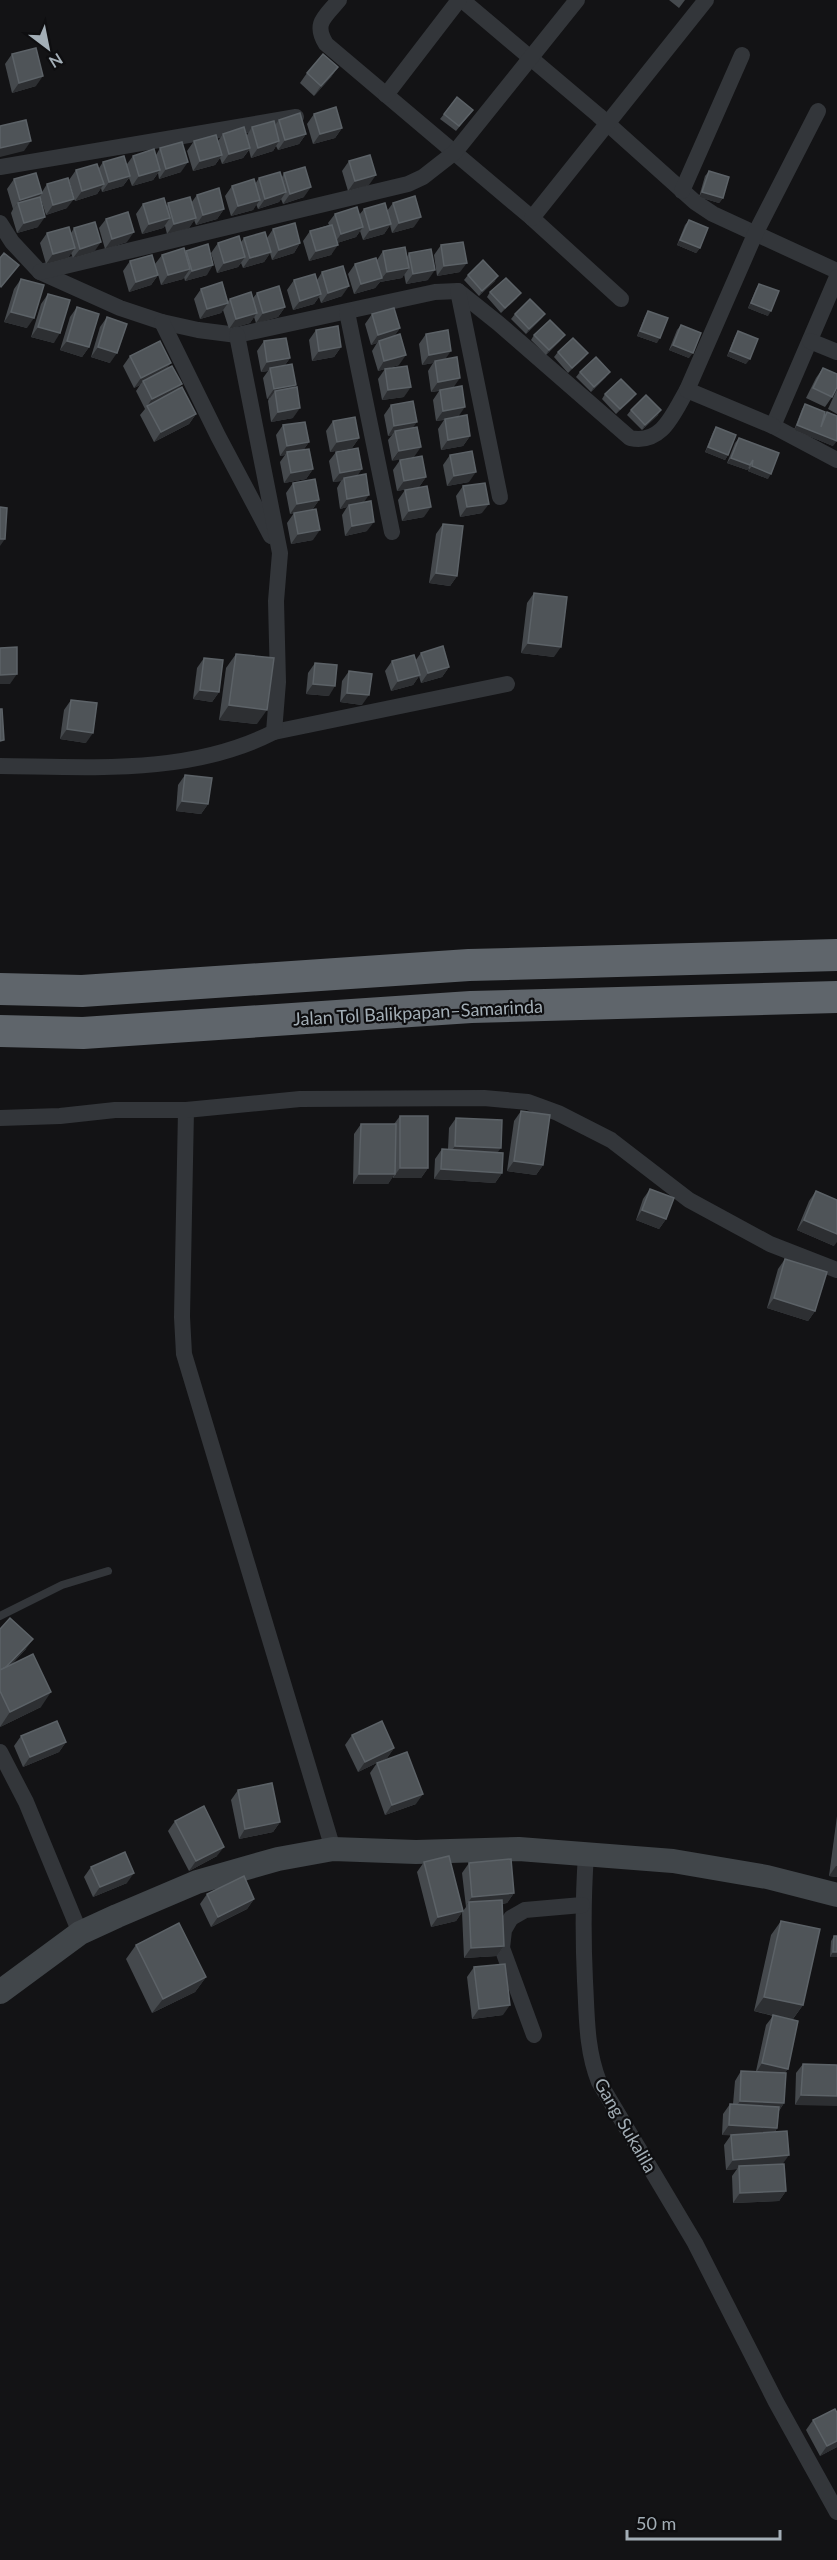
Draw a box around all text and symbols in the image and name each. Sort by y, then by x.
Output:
north arrow [18,18,78,78]
text: N [46,50,66,72]
street label: Jalan Tol Balikpapan–Samarinda [293,994,543,1030]
street label: Gang Sukalila [590,2074,662,2176]
scale bar [627,2503,780,2541]
text: 50 m [636,2512,676,2534]

